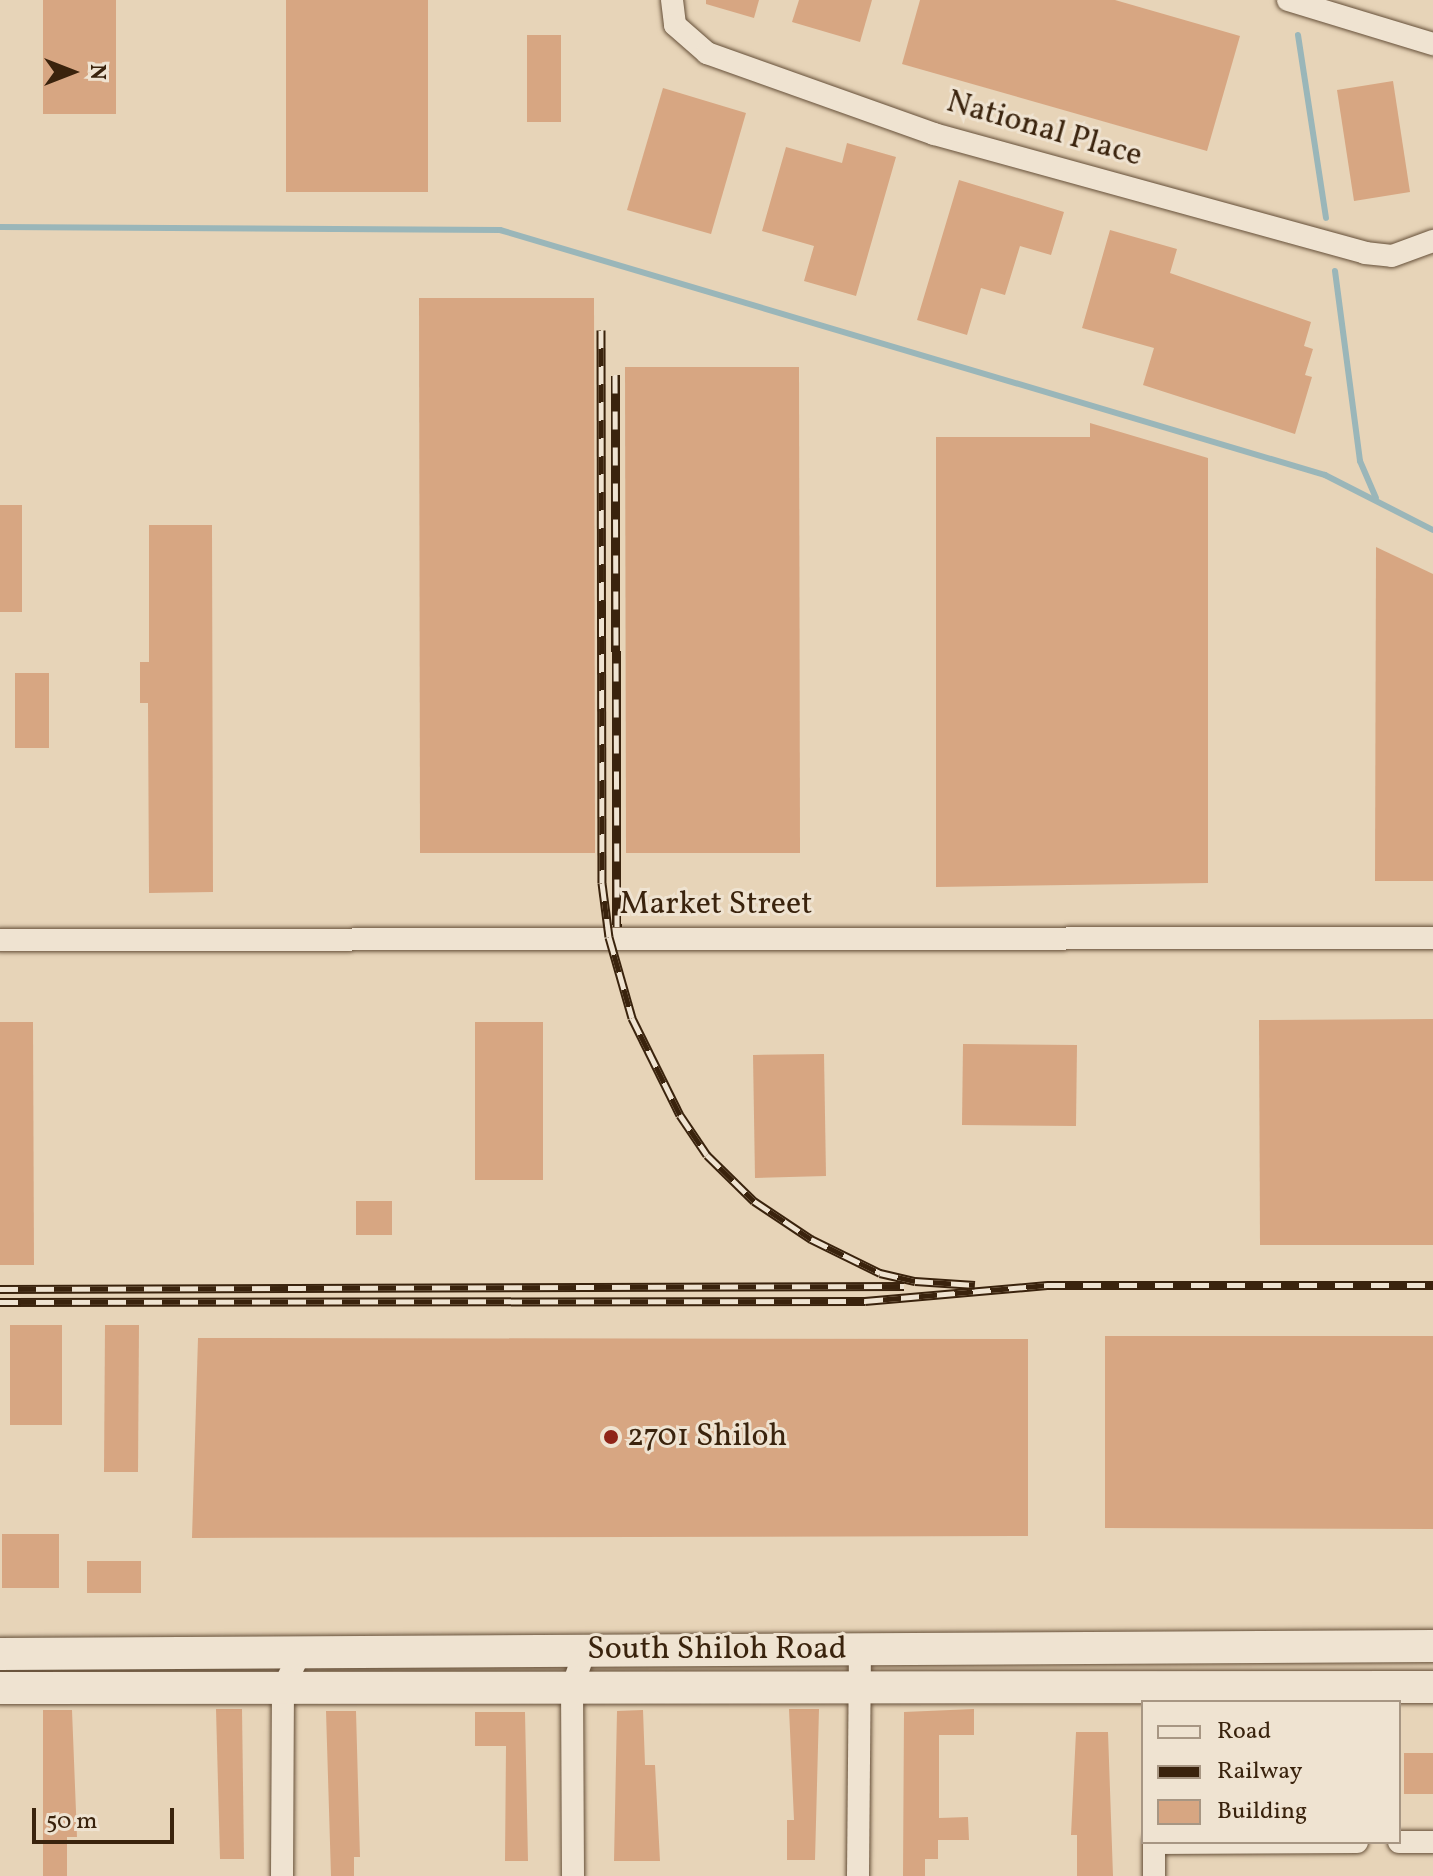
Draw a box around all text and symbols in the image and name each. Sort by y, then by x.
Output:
north arrow [32,32,112,112]
text: N [81,64,112,80]
street label: National Place [942,84,1146,176]
street label: Market Street [620,886,812,924]
place label: 2701 Shiloh [627,1418,787,1456]
marker: 2701 Shiloh [602,1428,620,1446]
street label: South Shiloh Road [587,1631,847,1669]
legend [1141,1700,1401,1844]
text: Road [1217,1715,1271,1749]
text: Railway [1217,1755,1303,1789]
scale bar [36,1792,178,1842]
text: Building [1217,1795,1307,1829]
text: 50 m [46,1805,98,1839]

